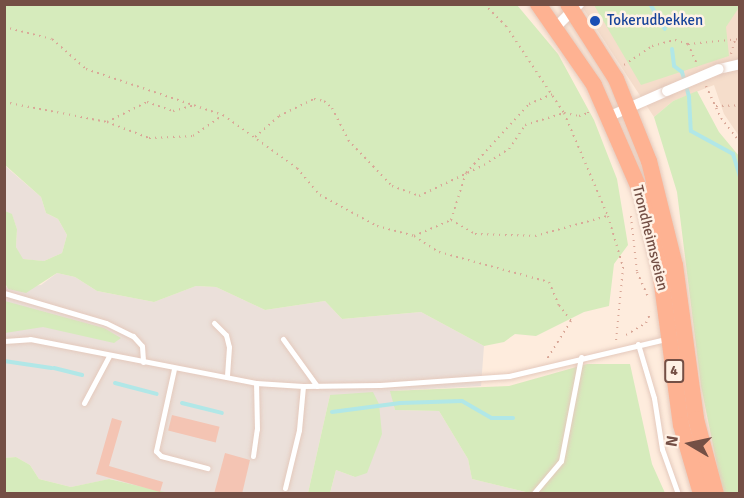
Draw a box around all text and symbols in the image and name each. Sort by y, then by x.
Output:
place label: Tokerudbekken [607,12,703,30]
marker: Tokerudbekken [588,14,602,28]
street label: Trondheimsveien [628,183,672,293]
road number: 4 [664,360,684,382]
north arrow [660,414,720,474]
text: N [661,434,683,448]

